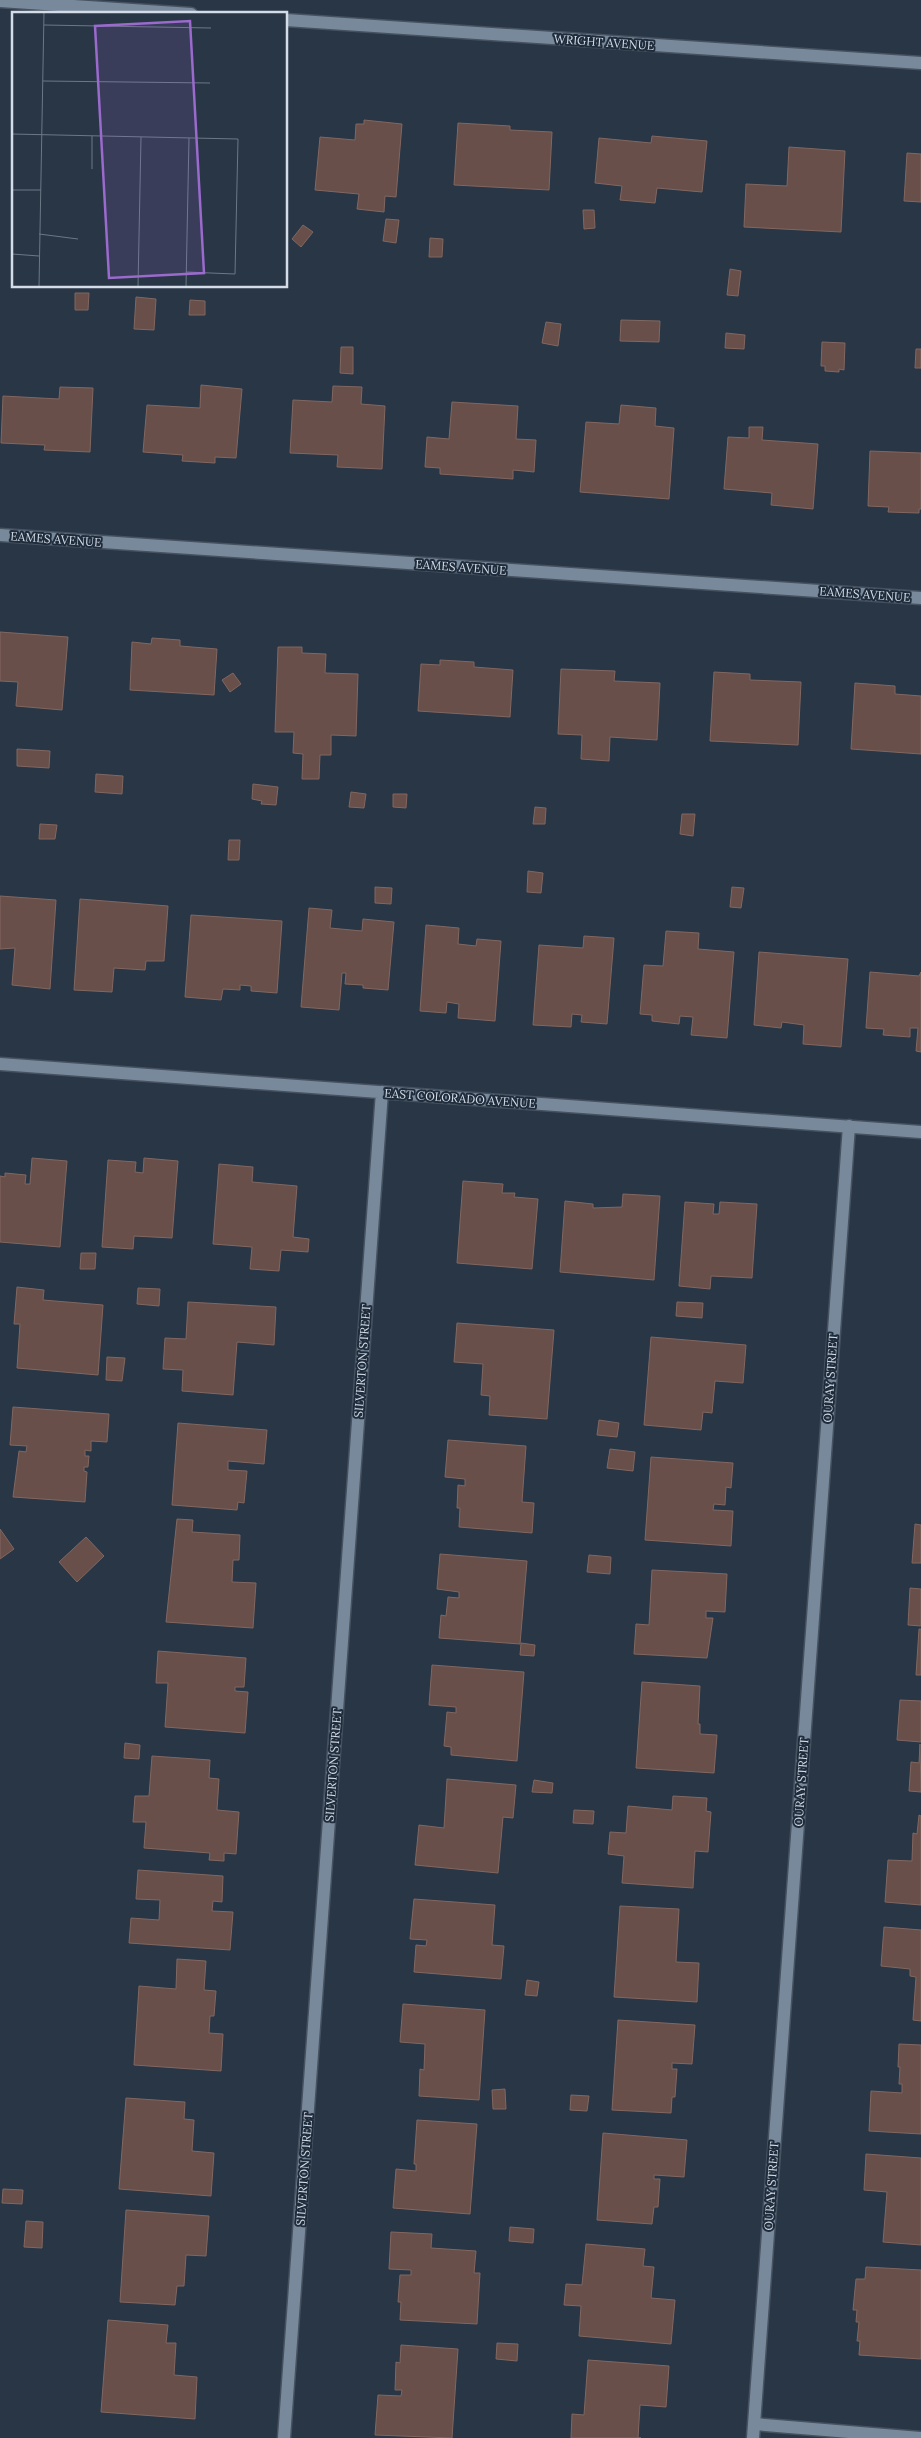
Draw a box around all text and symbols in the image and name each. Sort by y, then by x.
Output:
inset map [12,12,288,288]
street label: WRIGHT AVENUE [553,31,655,53]
street label: EAMES AVENUE [10,528,102,550]
street label: EAMES AVENUE [415,556,507,578]
street label: EAMES AVENUE [819,583,911,605]
street label: EAST COLORADO AVENUE [384,1085,536,1111]
street label: SILVERTON STREET [351,1303,373,1418]
street label: OURAY STREET [819,1333,841,1423]
street label: SILVERTON STREET [322,1707,344,1822]
street label: OURAY STREET [790,1737,812,1827]
street label: SILVERTON STREET [293,2111,315,2226]
street label: OURAY STREET [760,2141,782,2231]

